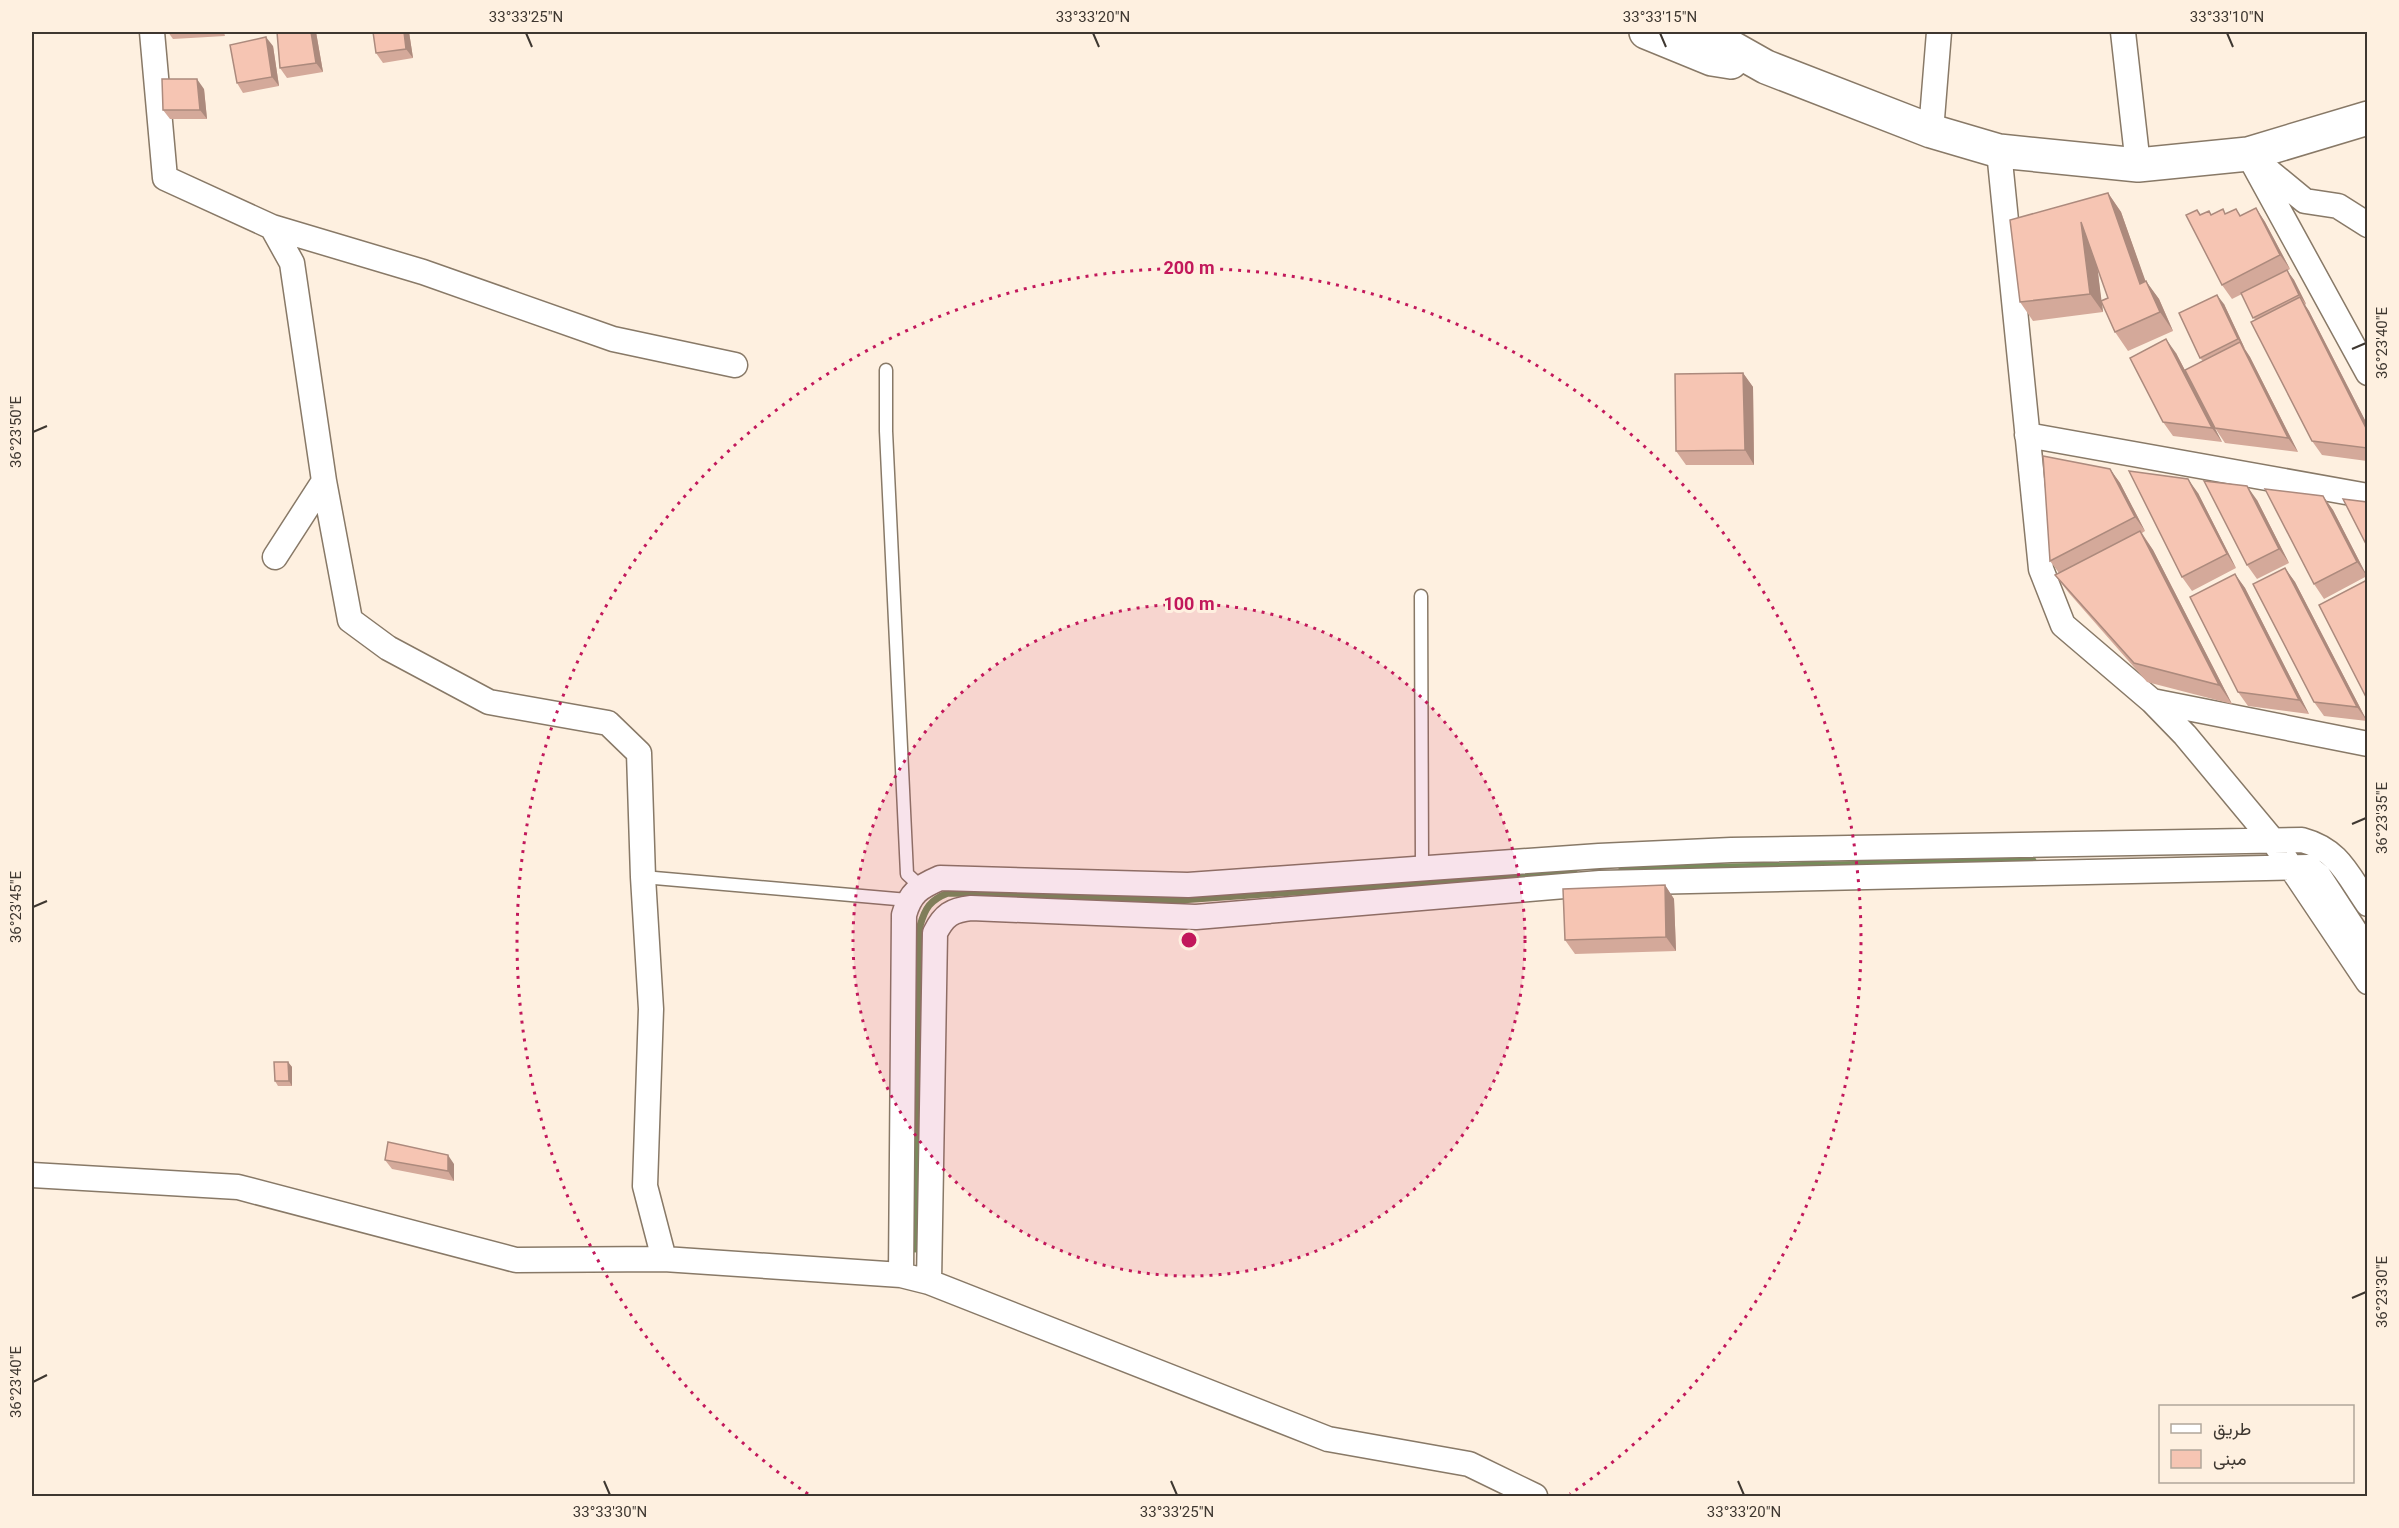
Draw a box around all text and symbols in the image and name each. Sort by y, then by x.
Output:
text: 33°33'25"N [489,8,563,26]
text: 33°33'20"N [1056,8,1130,26]
text: 33°33'15"N [1623,8,1697,26]
text: 33°33'10"N [2190,8,2264,26]
text: 200 m [1163,257,1215,278]
text: 36°23'40"E [2373,306,2391,379]
text: 36°23'50"E [7,395,25,468]
text: 100 m [1163,593,1215,614]
text: 36°23'35"E [2373,781,2391,854]
text: 36°23'45"E [7,870,25,943]
centre of rings [1179,930,1199,950]
text: 36°23'30"E [2373,1255,2391,1328]
text: 36°23'40"E [7,1345,25,1418]
legend [2159,1405,2354,1483]
text: طريق [2213,1418,2251,1440]
text: مبنى [2213,1448,2247,1470]
text: 33°33'30"N [573,1503,647,1521]
text: 33°33'25"N [1140,1503,1214,1521]
text: 33°33'20"N [1707,1503,1781,1521]

